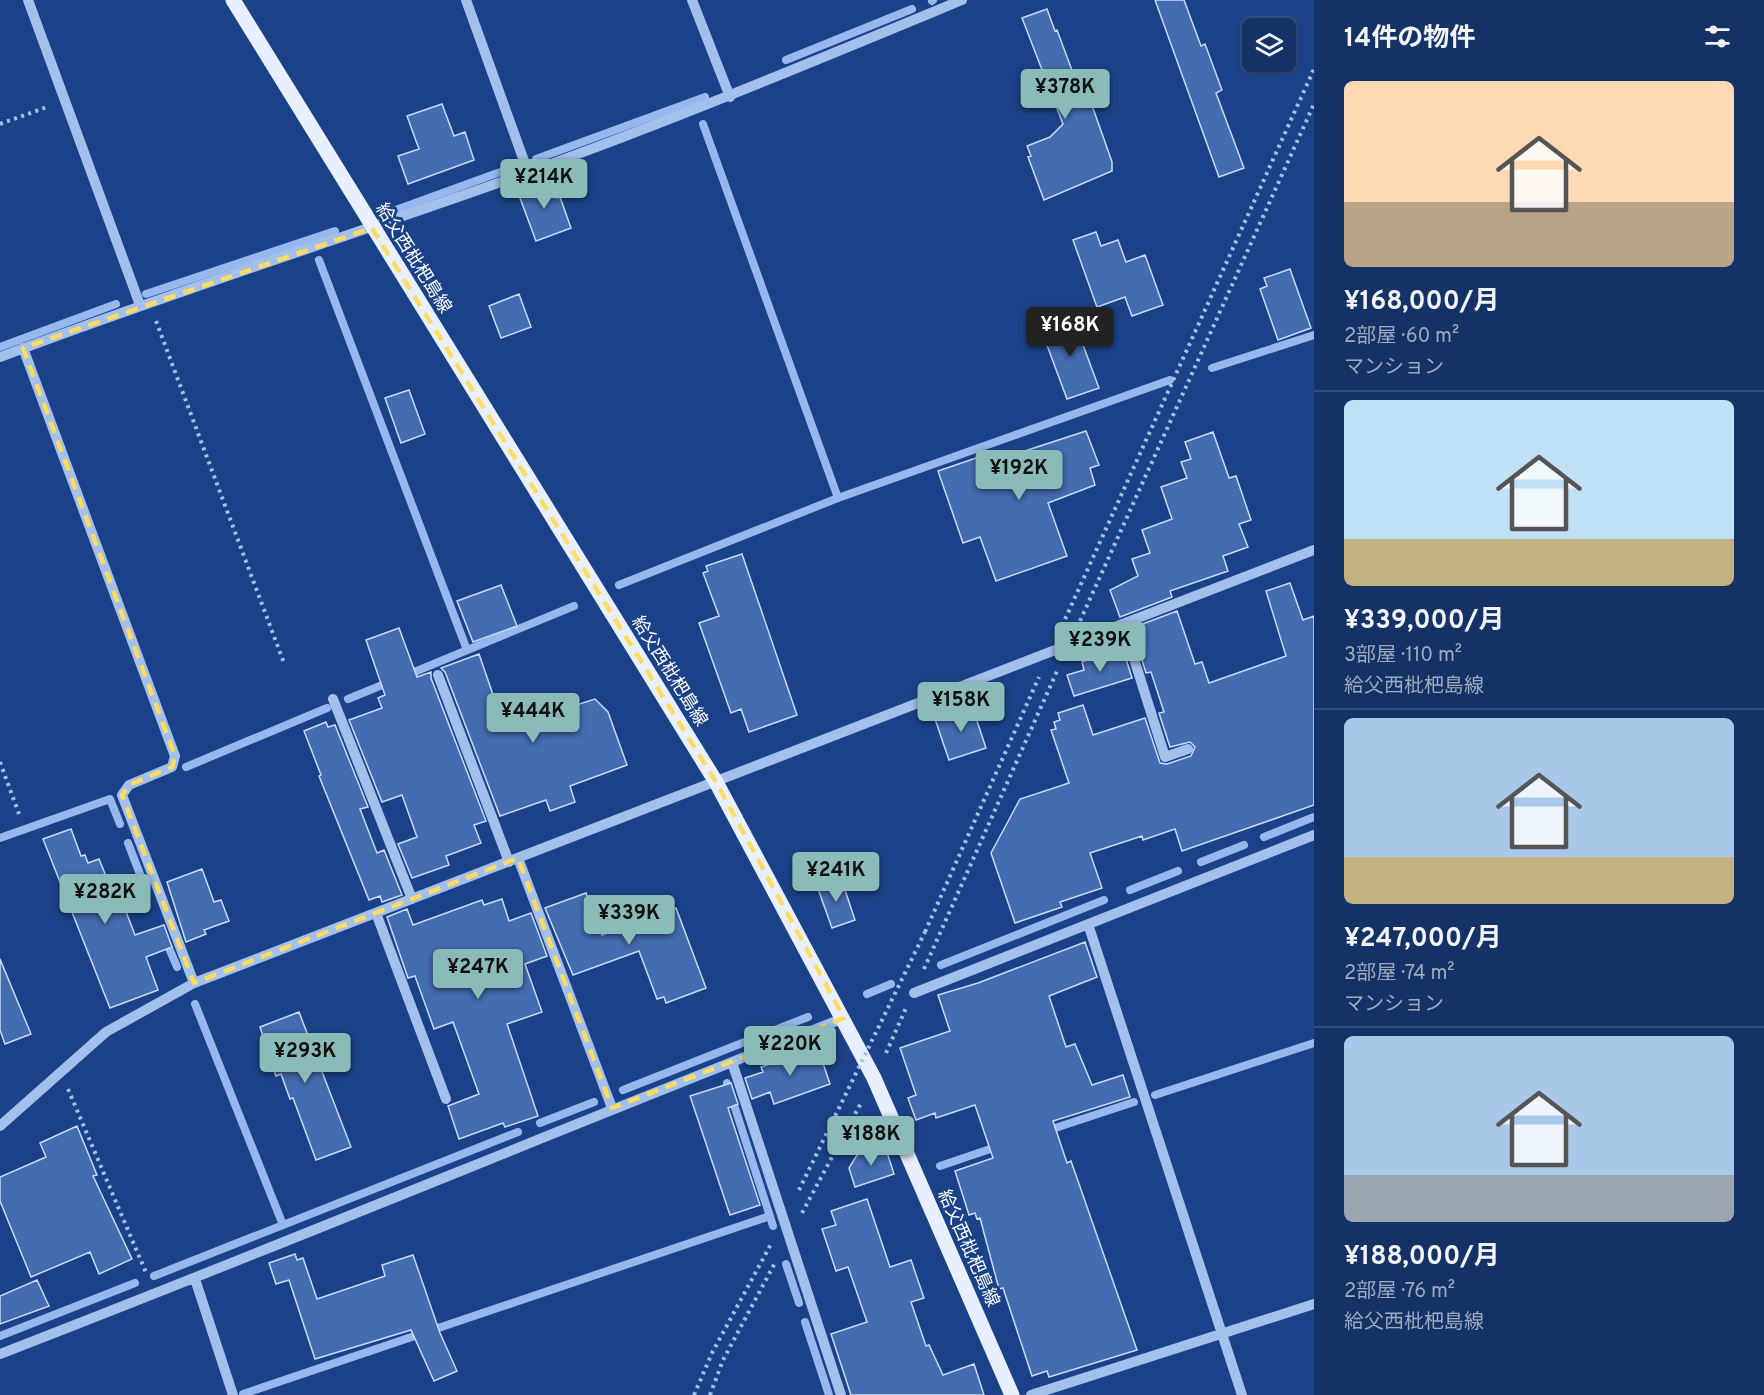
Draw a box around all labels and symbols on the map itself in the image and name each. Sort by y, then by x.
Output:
pin: ¥378K [1023,69,1107,120]
pin: ¥214K [502,159,586,210]
street label: 給父西枇杷島線 [370,199,456,318]
pin: ¥168K [1028,307,1112,358]
pin: ¥192K [977,450,1061,501]
street label: 給父西枇杷島線 [626,612,712,731]
pin: ¥239K [1058,622,1142,673]
pin: ¥158K [919,682,1003,733]
pin: ¥444K [491,693,575,744]
pin: ¥241K [794,852,878,903]
pin: ¥282K [63,874,147,925]
pin: ¥339K [587,895,671,946]
pin: ¥247K [436,949,520,1000]
pin: ¥220K [748,1026,832,1077]
pin: ¥293K [263,1033,347,1084]
pin: ¥188K [829,1116,913,1167]
street label: 給父西枇杷島線 [931,1186,1004,1311]

